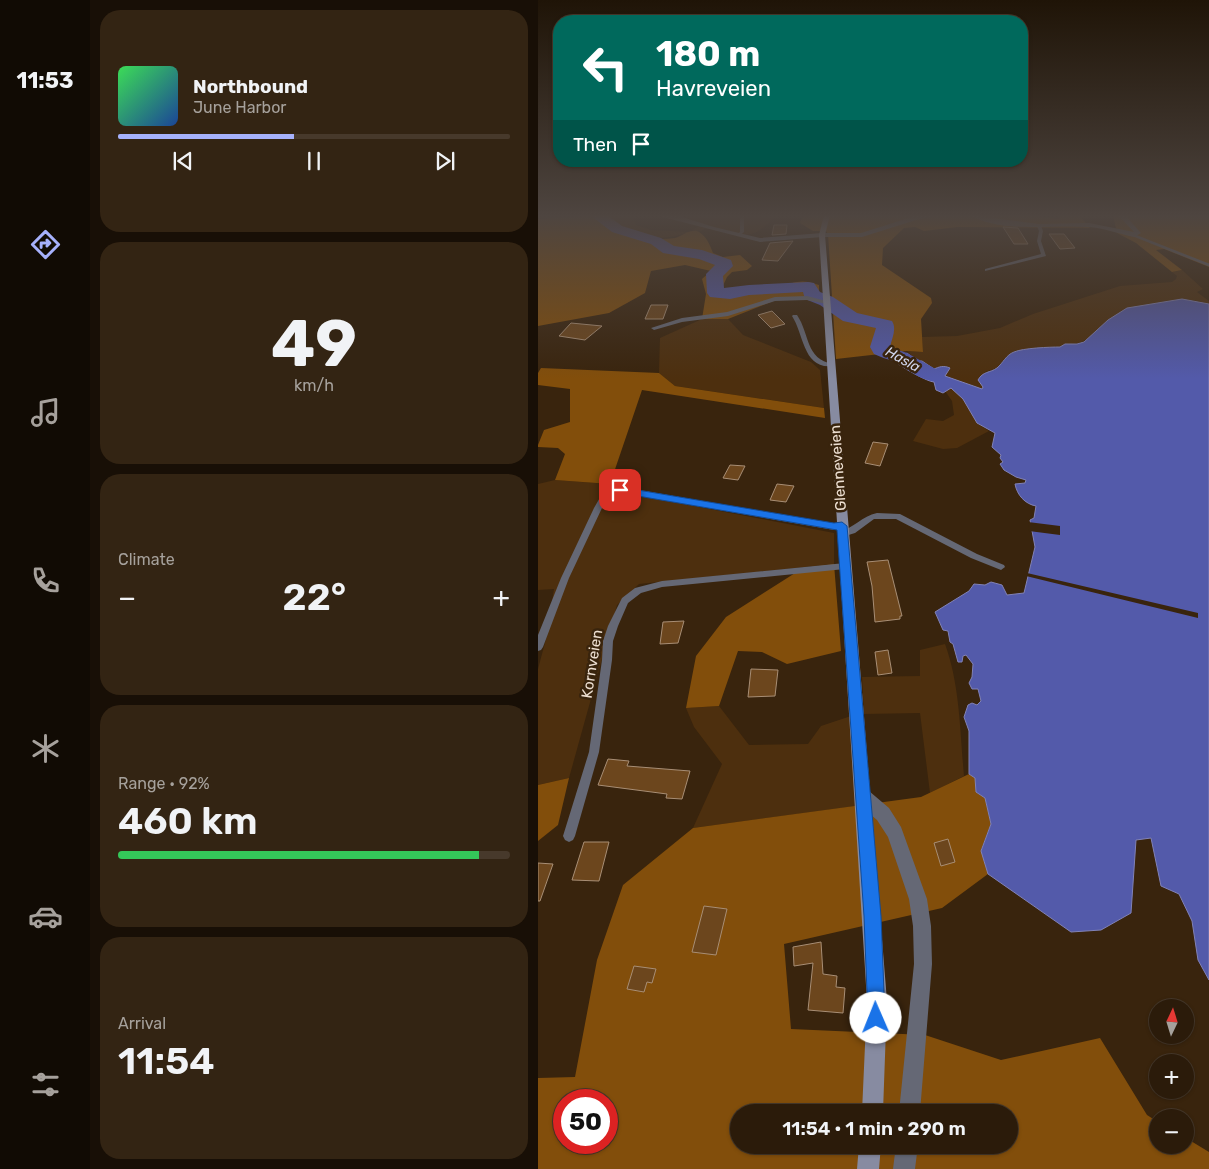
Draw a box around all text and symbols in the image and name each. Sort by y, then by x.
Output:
text: 180 m [656,33,760,75]
icon: left [573,35,638,100]
text: 11:53 [16,67,74,94]
text: Northbound [193,75,308,98]
text: Havreveien [656,75,771,102]
text: June Harbor [193,98,286,117]
icon: arrive [627,130,655,158]
text: Then [573,133,617,156]
icon: previous [169,147,197,175]
icon: pause [300,147,328,175]
icon: next [431,147,459,175]
icon: directions [28,227,63,262]
text: 49 [271,305,357,382]
water label: Hasla [882,343,923,376]
text: km/h [294,376,334,395]
icon: music [28,395,63,430]
street label: Glenneveien [826,424,850,512]
pin [599,469,641,511]
icon: arrive [606,476,634,504]
text: Climate [118,550,175,569]
icon: phone [28,563,63,598]
text: 22° [283,574,346,620]
text: − [118,581,136,614]
text: + [493,581,510,614]
street label: Kornveien [578,628,606,700]
icon: climate [28,731,63,766]
text: Range · 92% [118,774,210,793]
text: 460 km [118,798,257,844]
icon: car [28,899,63,934]
position arrow [849,991,901,1043]
north arrow [1149,999,1194,1044]
map controls [1149,999,1194,1154]
text: Arrival [118,1014,166,1033]
text: 11:54 [118,1038,215,1084]
button: + [1149,1054,1194,1099]
icon: filters [28,1067,63,1102]
speed limit sign: 50 [553,1089,618,1154]
button: − [1149,1109,1194,1154]
text: 11:54 · 1 min · 290 m [782,1117,966,1140]

